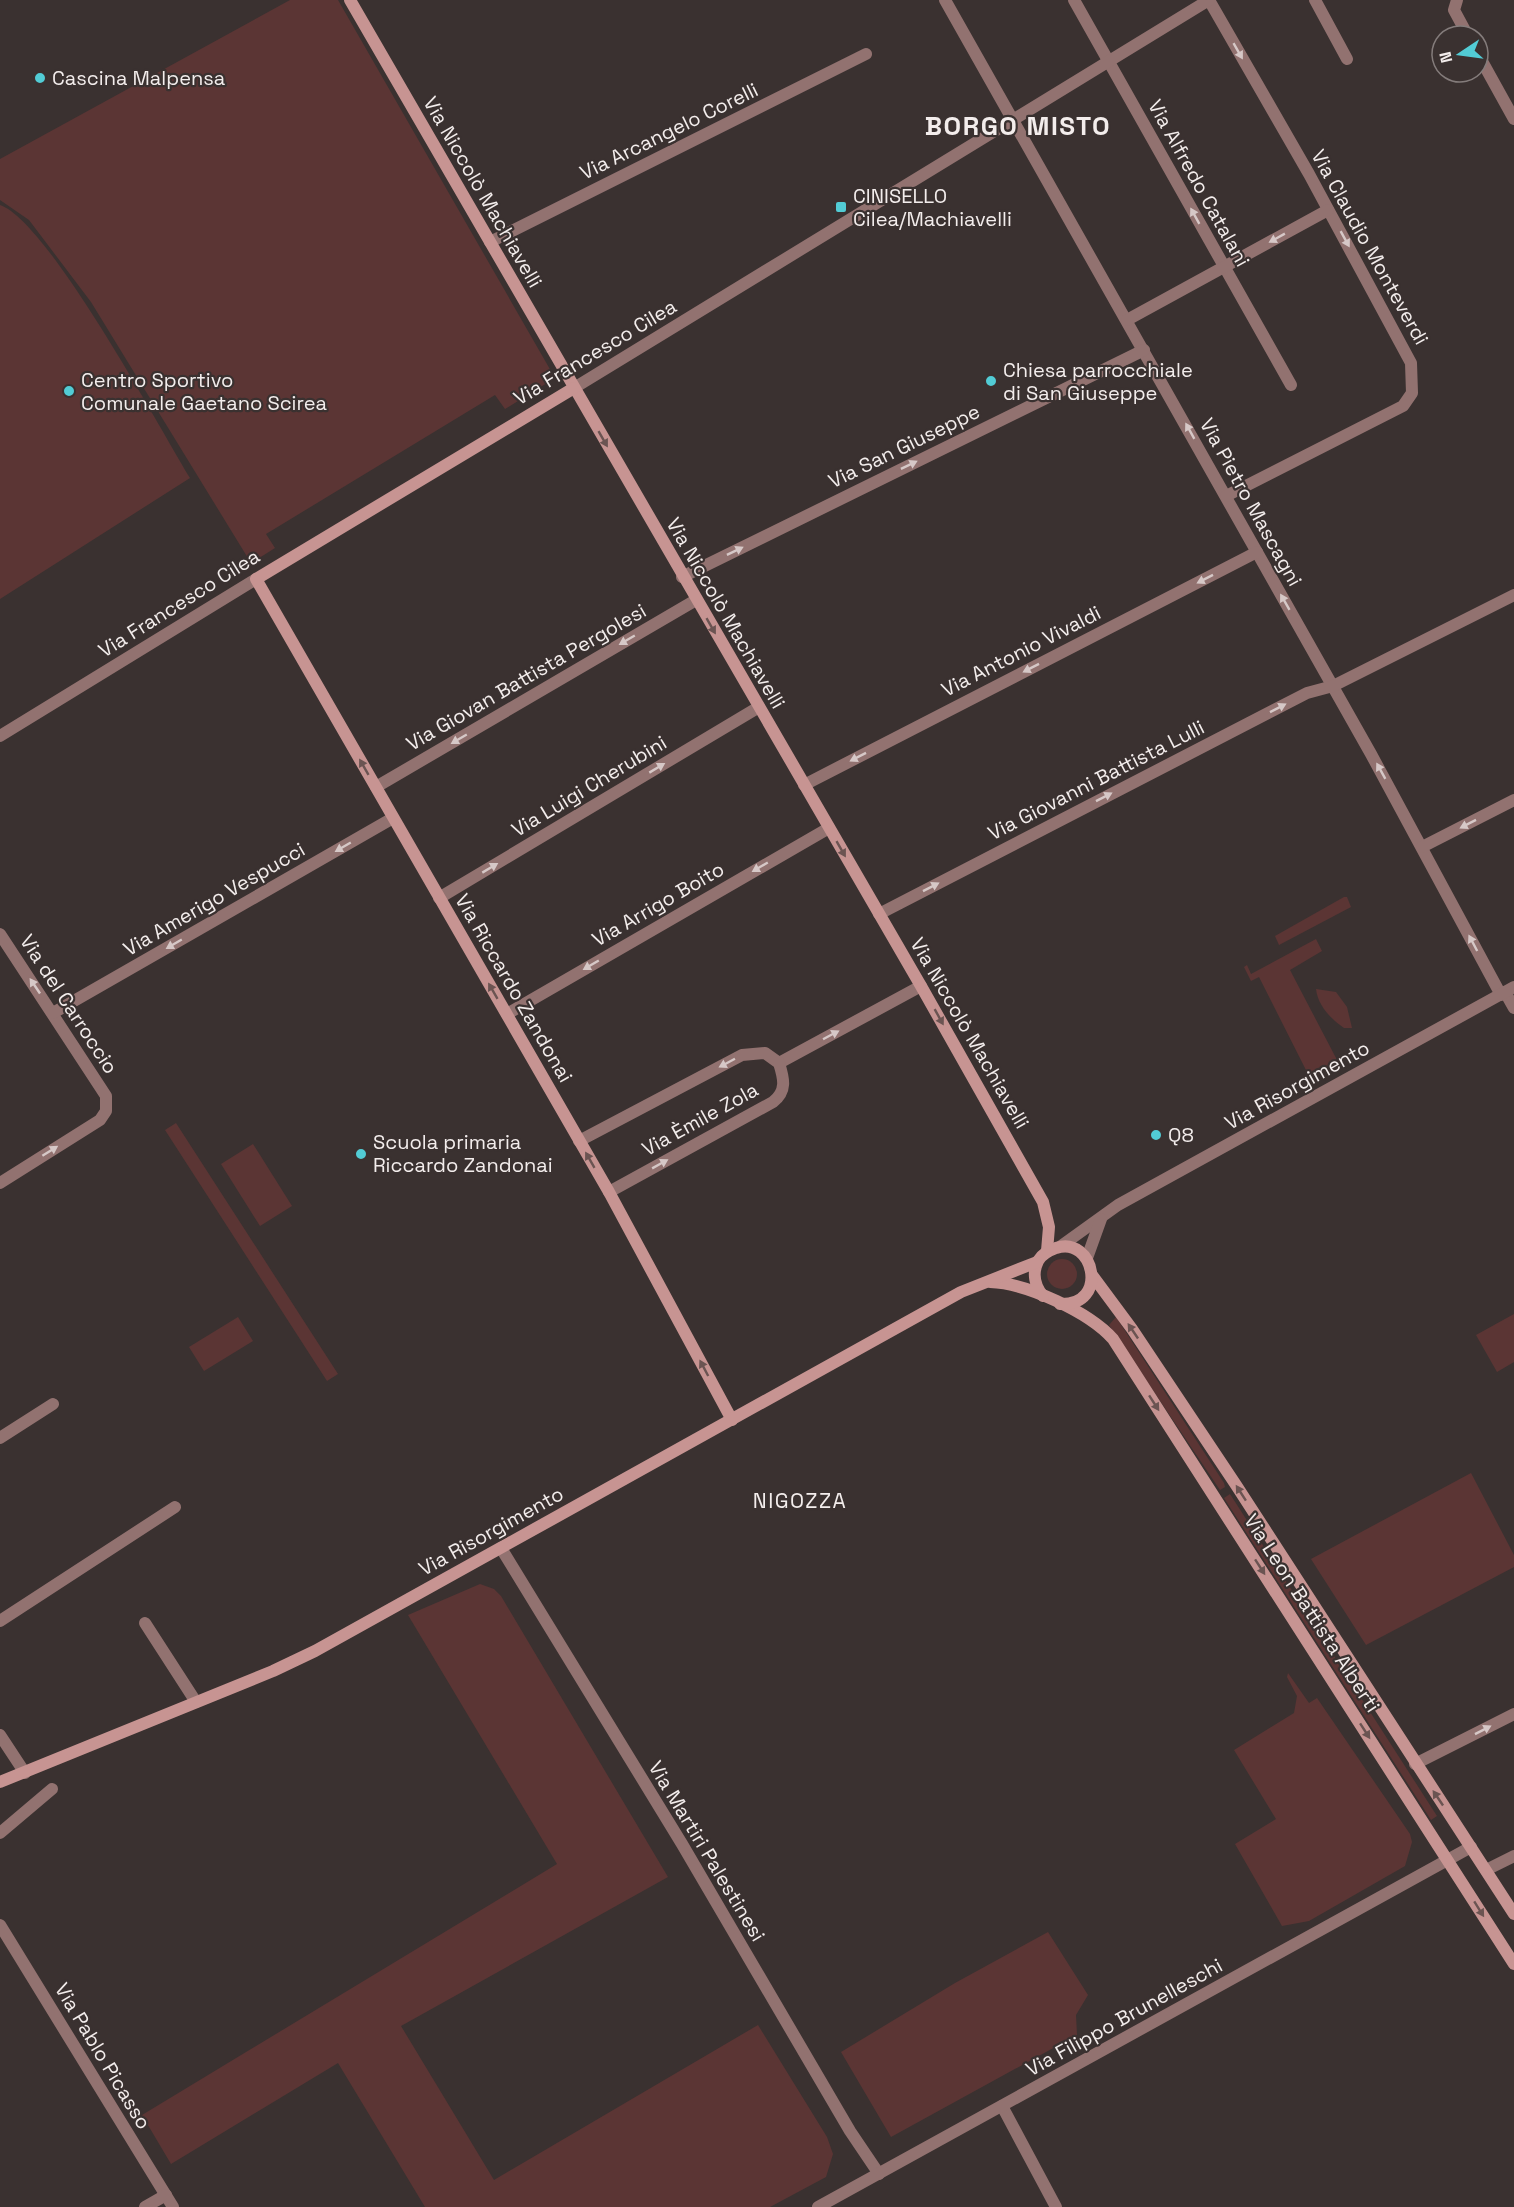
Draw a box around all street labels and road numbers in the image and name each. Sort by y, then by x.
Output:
street label: Via Arcangelo Corelli [576,77,762,185]
street label: Via Niccolò Machiavelli [418,92,548,292]
street label: Via Alfredo Catalani [1142,95,1256,271]
street label: Via Claudio Monteverdi [1305,145,1435,349]
street label: Via Francesco Cilea [509,293,681,411]
street label: Via San Giuseppe [824,398,984,494]
street label: Via Pietro Mascagni [1194,413,1308,591]
street label: Via Niccolò Machiavelli [661,513,791,713]
street label: Via Francesco Cilea [93,543,265,663]
street label: Via Giovan Battista Pergolesi [401,598,651,756]
street label: Via Antonio Vivaldi [937,600,1105,702]
street label: Via Giovanni Battista Lulli [983,714,1209,846]
street label: Via Luigi Cherubini [507,729,671,843]
street label: Via Amerigo Vespucci [118,836,310,962]
street label: Via Arrigo Boito [587,856,729,952]
street label: Via Riccardo Zandonai [449,889,579,1087]
street label: Via del Carroccio [14,929,124,1079]
street label: Via Niccolò Machiavelli [905,933,1035,1133]
street label: Via Risorgimento [1220,1034,1374,1136]
street label: Via Èmile Zola [637,1076,763,1162]
street label: Via Risorgimento [414,1480,568,1582]
street label: Via Leon Battista Alberti [1238,1509,1386,1717]
street label: Via Martiri Palestinesi [643,1756,771,1946]
street label: Via Filippo Brunelleschi [1021,1952,1227,2082]
street label: Via Pablo Picasso [49,1978,157,2134]

